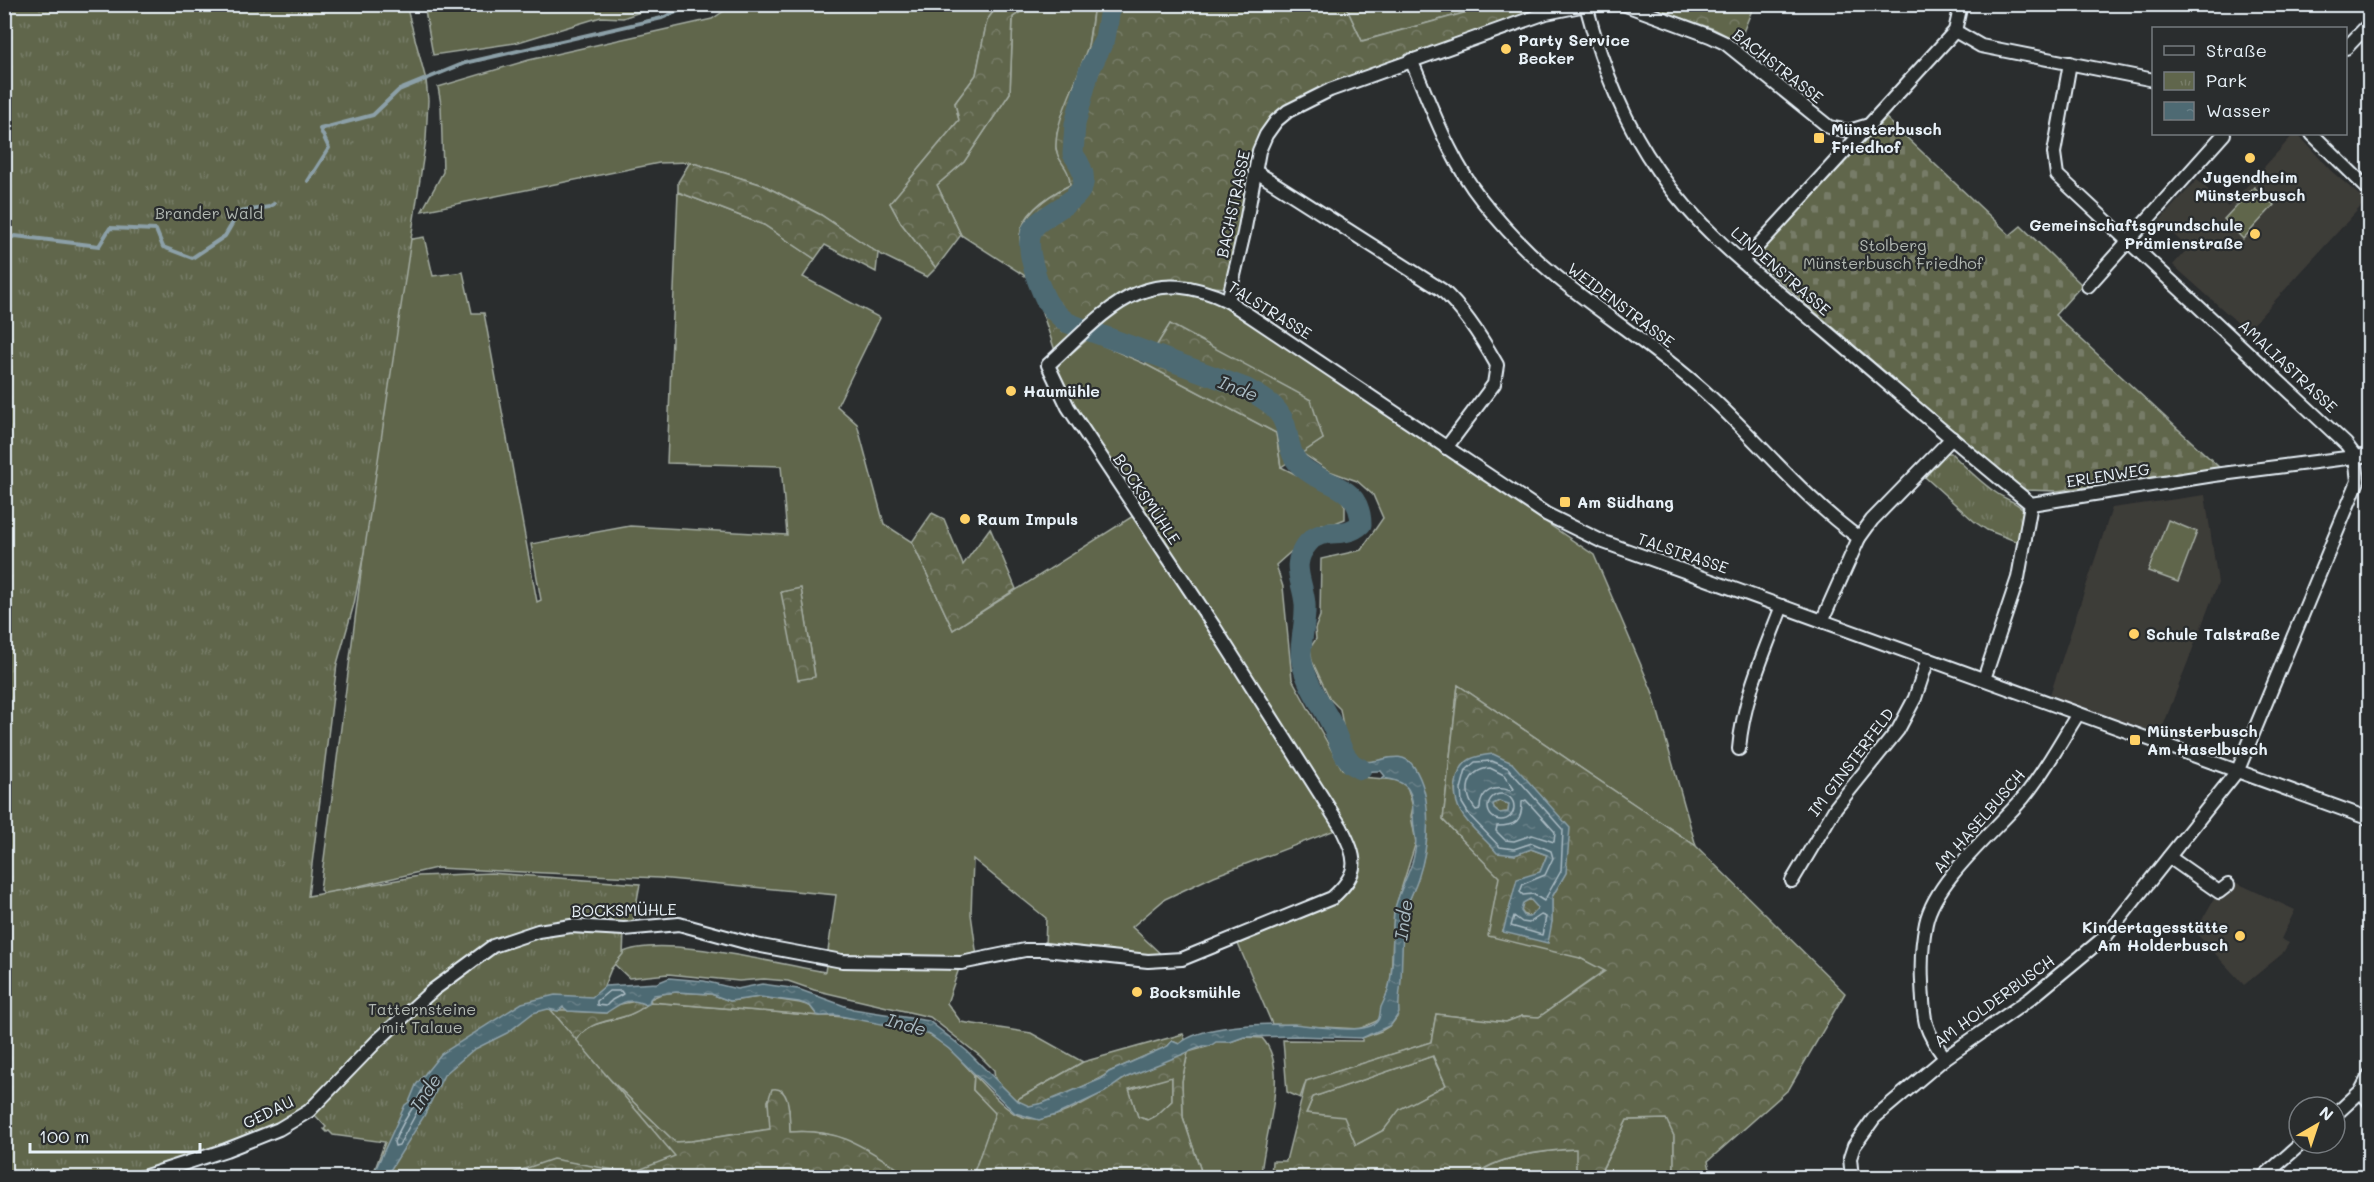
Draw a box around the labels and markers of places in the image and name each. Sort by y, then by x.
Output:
place label: Party Service Becker [1518,29,1630,68]
marker: Party Service Becker [1499,42,1513,56]
place label: Münsterbusch Friedhof [1831,118,1942,157]
marker: Münsterbusch Friedhof [1812,131,1826,145]
marker: Jugendheim Münsterbusch [2243,151,2257,165]
place label: Jugendheim Münsterbusch [2195,166,2305,205]
place label: Gemeinschaftsgrundschule Prämienstraße [2029,214,2243,253]
marker: Gemeinschaftsgrundschule Prämienstraße [2248,227,2262,241]
place label: Haumühle [1023,380,1100,401]
marker: Haumühle [1004,384,1018,398]
place label: Am Südhang [1577,491,1674,512]
marker: Am Südhang [1558,495,1572,509]
place label: Raum Impuls [977,508,1078,529]
marker: Raum Impuls [958,512,972,526]
place label: Schule Talstraße [2146,623,2280,644]
marker: Schule Talstraße [2127,627,2141,641]
place label: Münsterbusch Am Haselbusch [2147,720,2268,759]
marker: Münsterbusch Am Haselbusch [2128,733,2142,747]
place label: Kindertagesstätte Am Holderbusch [2082,916,2228,955]
marker: Kindertagesstätte Am Holderbusch [2233,929,2247,943]
place label: Bocksmühle [1149,981,1241,1002]
marker: Bocksmühle [1130,985,1144,999]

